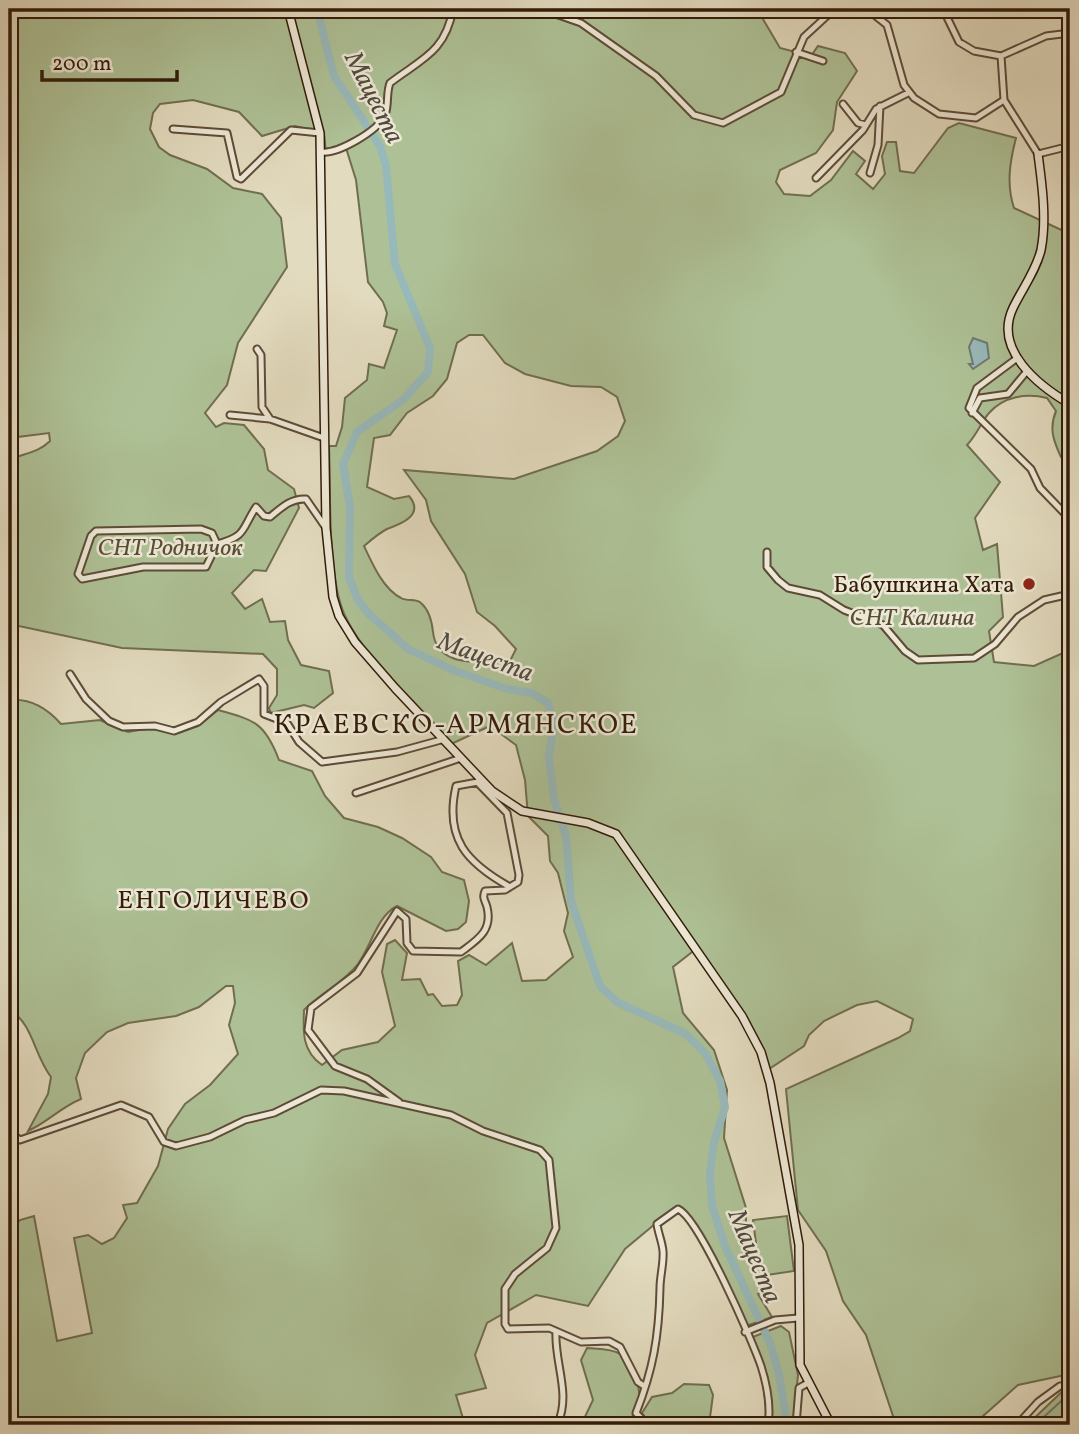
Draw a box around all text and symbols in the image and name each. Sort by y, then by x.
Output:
scale bar [42,38,177,82]
water label: Мацеста [334,45,412,150]
text: 200 m [52,50,112,79]
park label: СНТ Родничок [98,532,243,566]
place label: Бабушкина Хата [833,569,1015,603]
marker: Бабушкина Хата [1021,576,1037,592]
park label: СНТ Калина [849,602,975,636]
water label: Мацеста [432,624,538,692]
district label: КРАЕВСКО-АРМЯНСКОЕ [273,706,639,745]
district label: ЕНГОЛИЧЕВО [117,883,311,919]
water label: Мацеста [718,1203,790,1309]

